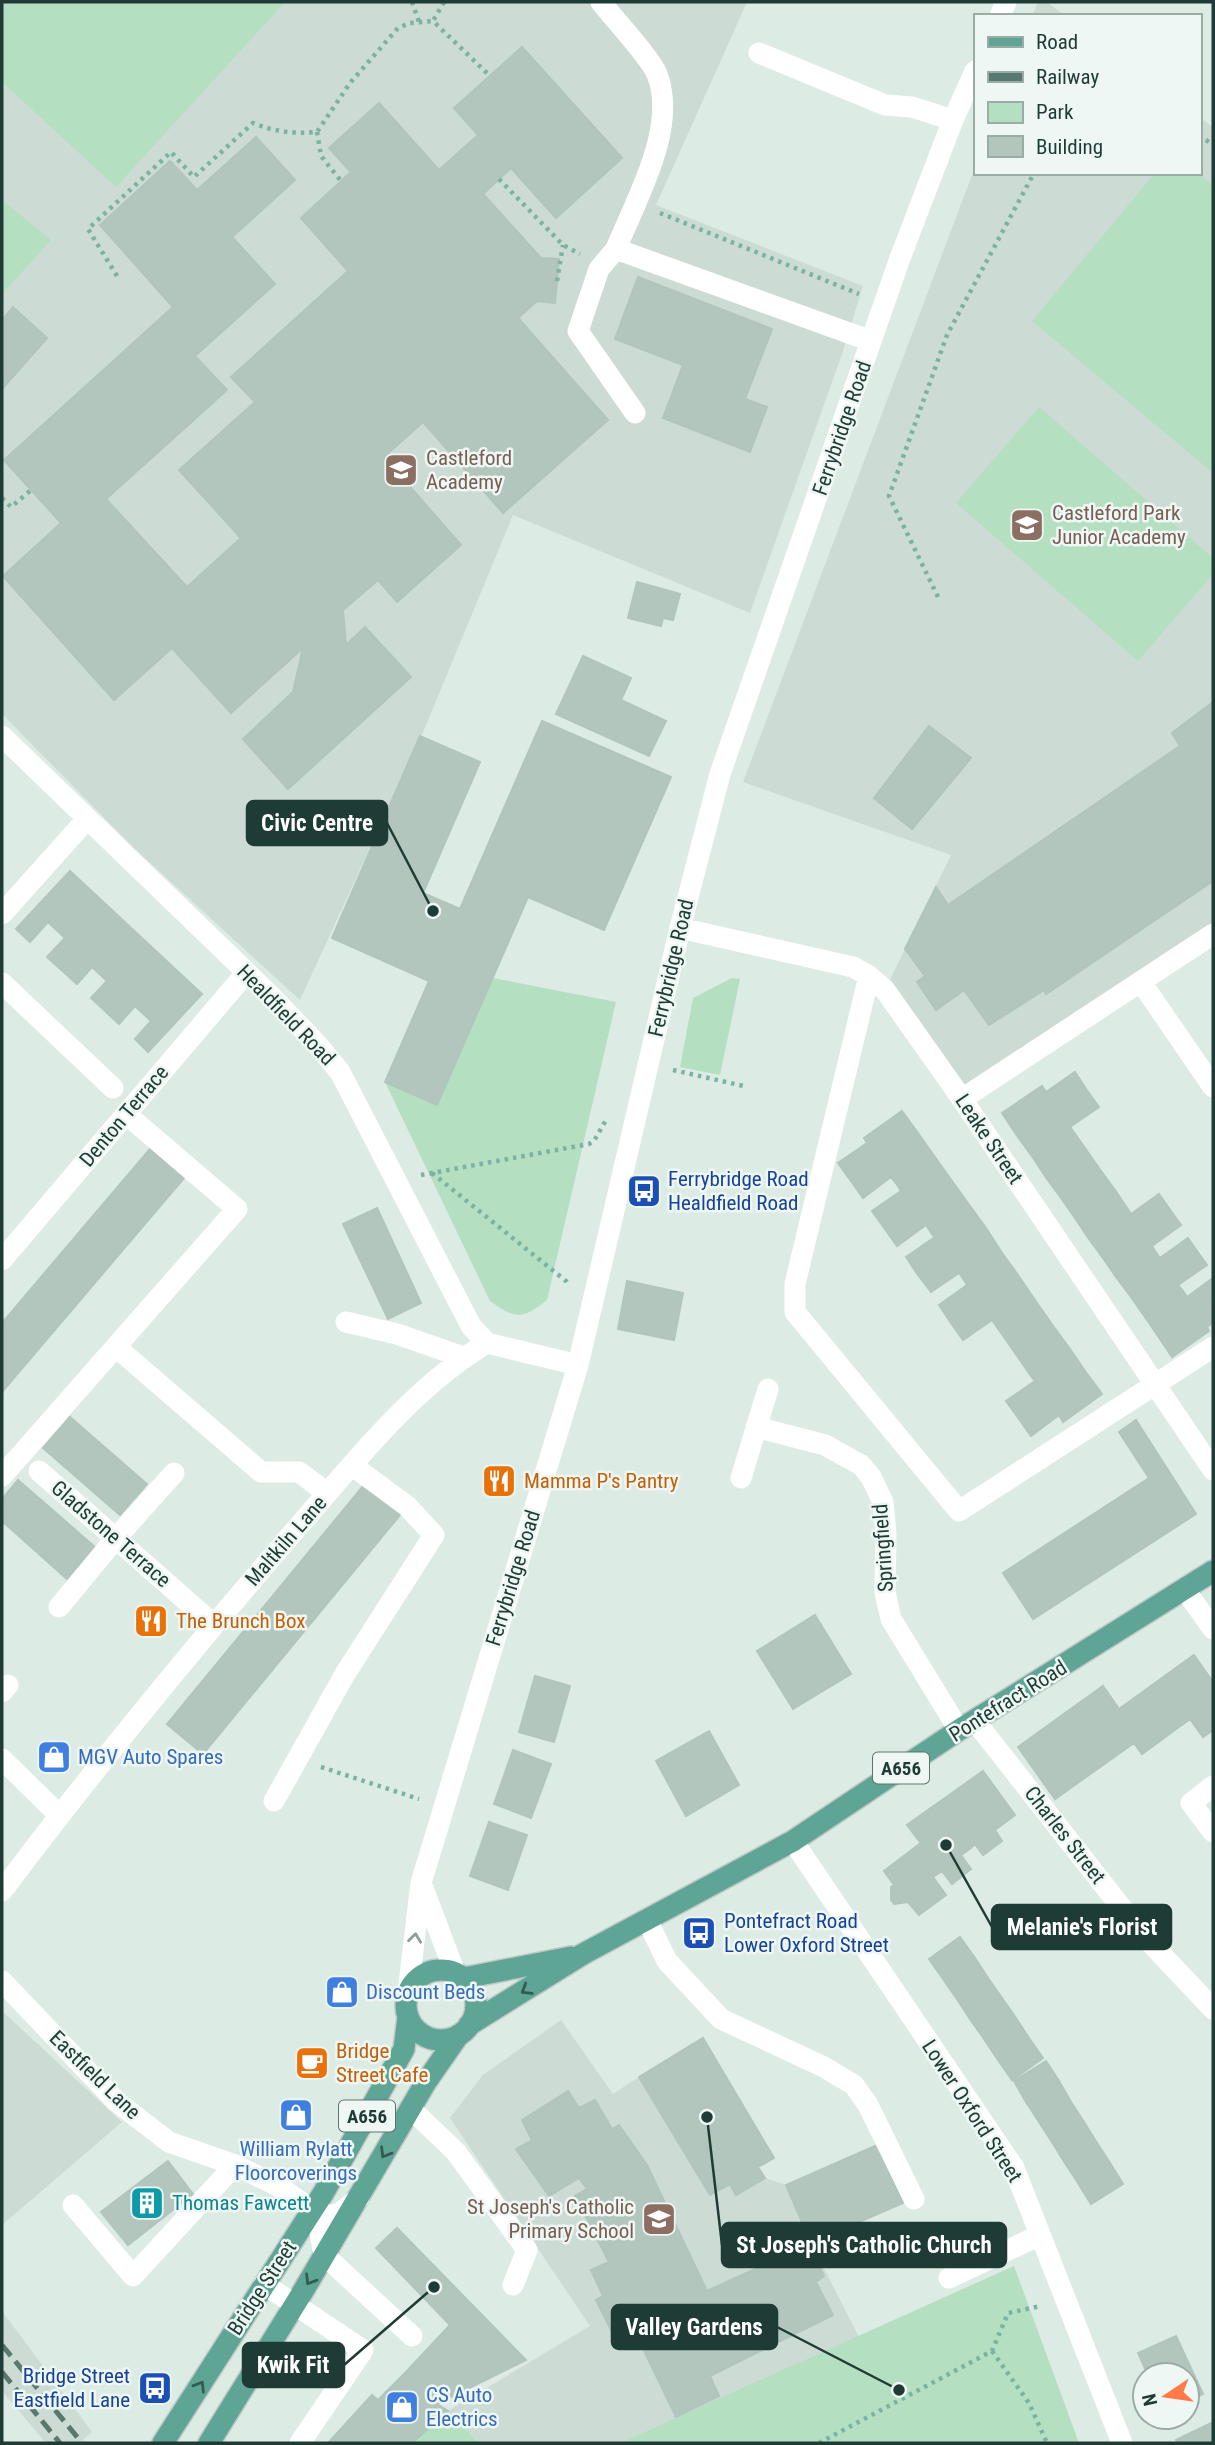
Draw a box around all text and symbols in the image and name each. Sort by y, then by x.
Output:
legend [974,14,1201,175]
text: Road [1036,30,1078,54]
text: Railway [1036,65,1099,89]
text: Park [1036,100,1074,124]
text: Building [1036,135,1103,159]
street label: Ferrybridge Road [808,358,876,498]
place label: Castleford Academy [426,446,512,494]
school or university icon: Castleford Academy [382,451,420,489]
place label: Castleford Park Junior Academy [1052,501,1186,549]
school or university icon: Castleford Park Junior Academy [1008,506,1046,544]
callout: Civic Centre [247,801,387,845]
text: Civic Centre [261,810,373,837]
street label: Ferrybridge Road [643,897,699,1039]
street label: Healdfield Road [232,960,340,1070]
street label: Denton Terrace [75,1060,173,1172]
street label: Leake Street [950,1090,1028,1188]
place label: Ferrybridge Road Healdfield Road [668,1167,809,1215]
bus stop icon: Ferrybridge Road Healdfield Road [625,1172,663,1210]
restaurant icon: Mamma P's Pantry [480,1462,518,1500]
place label: Mamma P's Pantry [524,1469,679,1493]
street label: Gladstone Terrace [47,1476,176,1592]
street label: Maltkiln Lane [240,1491,332,1591]
street label: Springfield [868,1503,898,1593]
street label: Ferrybridge Road [481,1507,545,1649]
restaurant icon: The Brunch Box [132,1602,170,1640]
place label: The Brunch Box [176,1609,306,1633]
street label: Pontefract Road [945,1655,1071,1747]
shop icon: MGV Auto Spares [35,1738,73,1776]
place label: MGV Auto Spares [78,1745,223,1769]
road number: A656 [873,1752,929,1784]
street label: Charles Street [1020,1782,1110,1888]
callout: Melanie's Florist [992,1905,1171,1949]
place label: Pontefract Road Lower Oxford Street [724,1909,889,1957]
bus stop icon: Pontefract Road Lower Oxford Street [680,1914,718,1952]
text: Melanie's Florist [1007,1914,1157,1941]
one-way arrow [407,1932,422,1943]
shop icon: Discount Beds [323,1973,361,2011]
place label: Discount Beds [366,1980,485,2004]
one-way arrow [521,1981,534,1994]
street label: Eastfield Lane [45,2026,145,2124]
street label: Lower Oxford Street [917,2035,1027,2187]
place label: Bridge Street Cafe [336,2039,428,2087]
cafe icon: Bridge Street Cafe [293,2044,331,2082]
shop icon: William Rylatt Floorcoverings [277,2096,315,2134]
road number: A656 [339,2100,395,2132]
place label: William Rylatt Floorcoverings [235,2137,357,2185]
one-way arrow [381,2146,394,2159]
building icon: Thomas Fawcett [128,2184,166,2222]
place label: Thomas Fawcett [172,2191,309,2215]
place label: St Joseph's Catholic Primary School [467,2195,634,2243]
school or university icon: St Joseph's Catholic Primary School [640,2200,678,2238]
callout: St Joseph's Catholic Church [722,2223,1006,2267]
text: St Joseph's Catholic Church [736,2232,992,2259]
street label: Bridge Street [223,2236,301,2340]
one-way arrow [305,2273,318,2286]
callout: Valley Gardens [612,2305,777,2349]
text: Valley Gardens [625,2314,763,2341]
callout: Kwik Fit [243,2343,344,2387]
text: Kwik Fit [257,2352,329,2379]
north arrow [1131,2361,1201,2431]
place label: Bridge Street Eastfield Lane [13,2364,130,2412]
bus stop icon: Bridge Street Eastfield Lane [136,2369,174,2407]
one-way arrow [191,2380,204,2393]
place label: CS Auto Electrics [426,2383,498,2431]
shop icon: CS Auto Electrics [383,2388,421,2426]
text: N [1137,2391,1162,2408]

